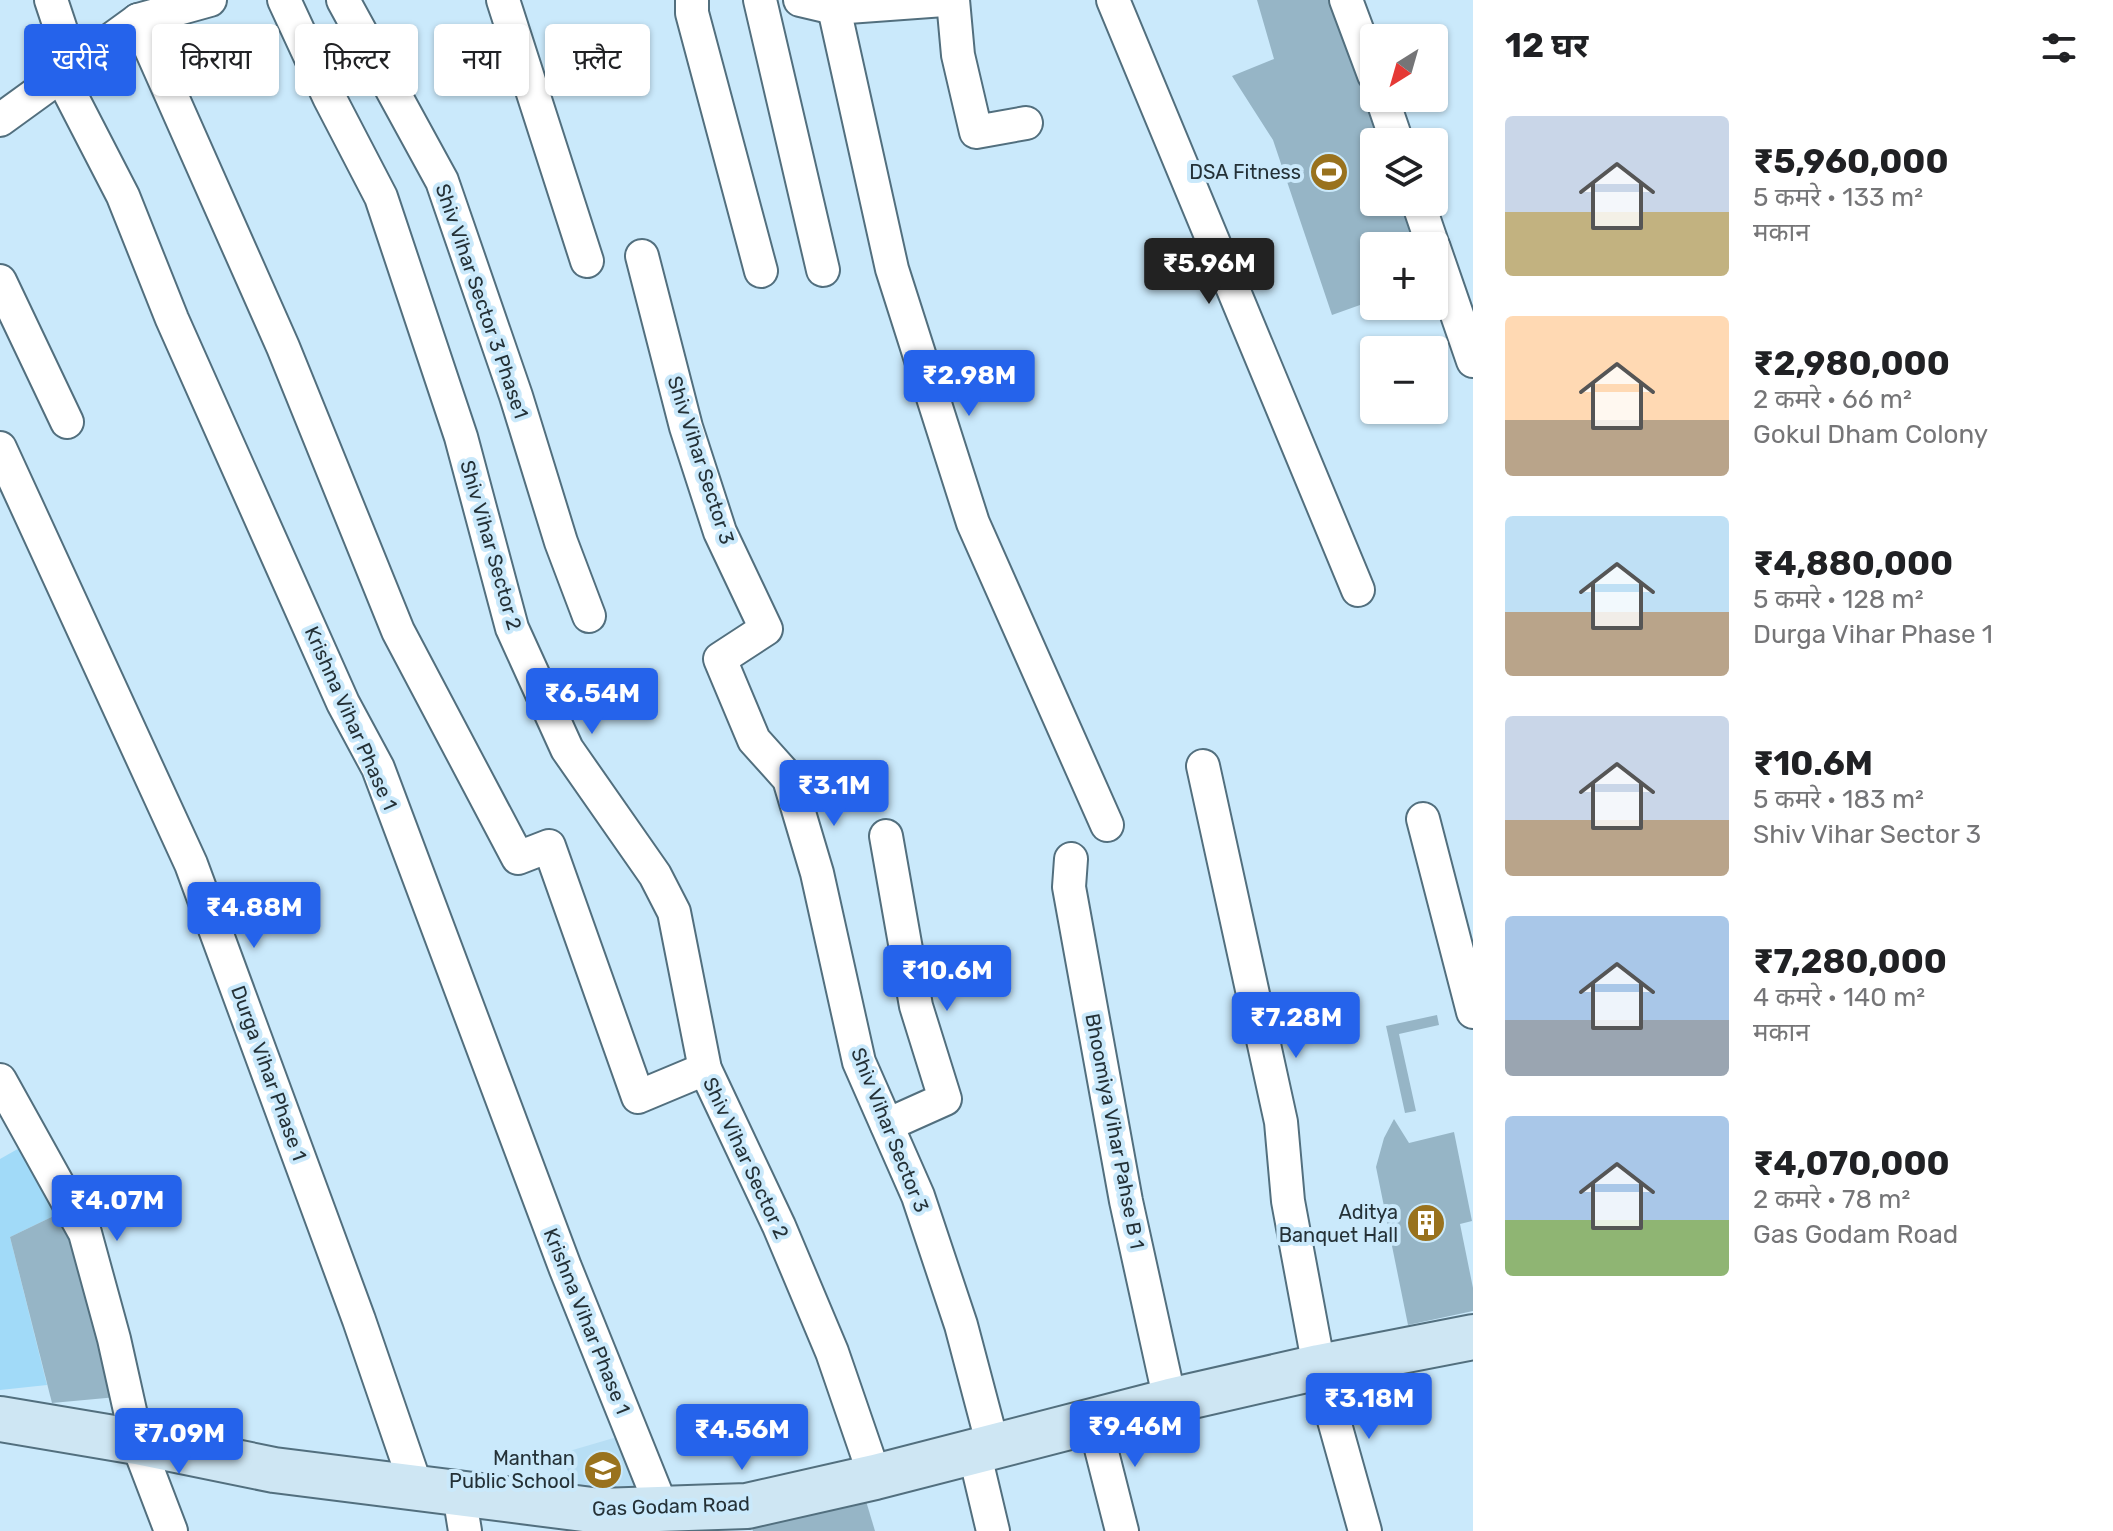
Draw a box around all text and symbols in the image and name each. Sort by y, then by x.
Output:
chip: खरीदें [24,24,136,96]
chip: किराया [152,24,279,96]
chip: फ़िल्टर [295,24,418,96]
chip: नया [434,24,529,96]
chip: फ़्लैट [545,24,650,96]
north arrow [1360,24,1448,112]
map controls [1360,24,1448,424]
text: 12 घर [1505,25,1588,66]
icon: filters [2037,26,2081,70]
button: layers [1360,128,1448,216]
text: ₹5,960,000 [1753,141,1949,182]
icon: home [1569,148,1665,244]
sports icon: DSA Fitness [1308,151,1350,193]
place label: DSA Fitness [1189,160,1301,184]
street label: Shiv Vihar Sector 3 Phase1 [431,181,533,421]
text: 5 कमरे · 133 m² [1753,182,1923,213]
text: मकान [1753,217,1810,248]
button: + [1360,232,1448,320]
pin: ₹5.96M [1144,238,1274,306]
text: ₹5.96M [1162,248,1256,279]
button: − [1360,336,1448,424]
text: ₹2,980,000 [1753,343,1950,384]
icon: home [1569,348,1665,444]
pin: ₹2.98M [904,350,1034,418]
text: ₹2.98M [922,360,1016,391]
street label: Shiv Vihar Sector 3 [662,373,740,547]
text: 2 कमरे · 66 m² [1753,384,1912,415]
text: Gokul Dham Colony [1753,419,1988,450]
street label: Shiv Vihar Sector 2 [455,457,527,633]
text: ₹4,880,000 [1753,543,1953,584]
icon: home [1569,548,1665,644]
text: 5 कमरे · 128 m² [1753,584,1924,615]
text: Durga Vihar Phase 1 [1753,619,1993,650]
street label: Krishna Vihar Phase 1 [300,622,402,814]
pin: ₹6.54M [527,668,657,736]
text: ₹6.54M [544,678,640,709]
text: ₹10.6M [1753,743,1873,784]
icon: home [1569,748,1665,844]
pin: ₹3.1M [778,760,890,828]
text: ₹3.1M [798,770,870,801]
text: 5 कमरे · 183 m² [1753,784,1924,815]
text: Shiv Vihar Sector 3 [1753,819,1981,850]
pin: ₹4.88M [189,882,319,950]
text: ₹4.88M [205,892,303,923]
text: ₹7,280,000 [1753,941,1947,982]
pin: ₹10.6M [882,945,1012,1013]
icon: home [1569,948,1665,1044]
text: ₹10.6M [901,955,993,986]
street label: Durga Vihar Phase 1 [226,982,312,1164]
text: 4 कमरे · 140 m² [1753,982,1925,1013]
pin: ₹7.28M [1231,992,1361,1060]
text: ₹7.28M [1250,1002,1342,1033]
street label: Bhoomiya Vihar Pahse B 1 [1080,1011,1150,1251]
text: मकान [1753,1017,1810,1048]
street label: Shiv Vihar Sector 3 [846,1044,934,1216]
street label: Shiv Vihar Sector 2 [698,1073,794,1243]
text: ₹4,070,000 [1753,1143,1950,1184]
icon: home [1569,1148,1665,1244]
pin: ₹4.07M [52,1175,182,1243]
text: 2 कमरे · 78 m² [1753,1184,1910,1215]
text: ₹4.07M [70,1185,164,1216]
place label: Aditya Banquet Hall [1279,1200,1398,1247]
building icon: Aditya Banquet Hall [1405,1202,1447,1244]
text: Gas Godam Road [1753,1219,1958,1250]
street label: Krishna Vihar Phase 1 [539,1225,635,1417]
pin: ₹3.18M [1304,1373,1434,1441]
text: ₹3.18M [1324,1383,1414,1414]
pin: ₹9.46M [1070,1401,1200,1469]
pin: ₹4.56M [677,1404,807,1472]
pin: ₹7.09M [114,1408,244,1476]
text: ₹9.46M [1088,1411,1182,1442]
text: ₹4.56M [694,1414,790,1445]
text: ₹7.09M [133,1418,225,1449]
place label: Manthan Public School [449,1446,575,1493]
school or university icon: Manthan Public School [582,1449,624,1491]
street label: Gas Godam Road [592,1491,750,1521]

